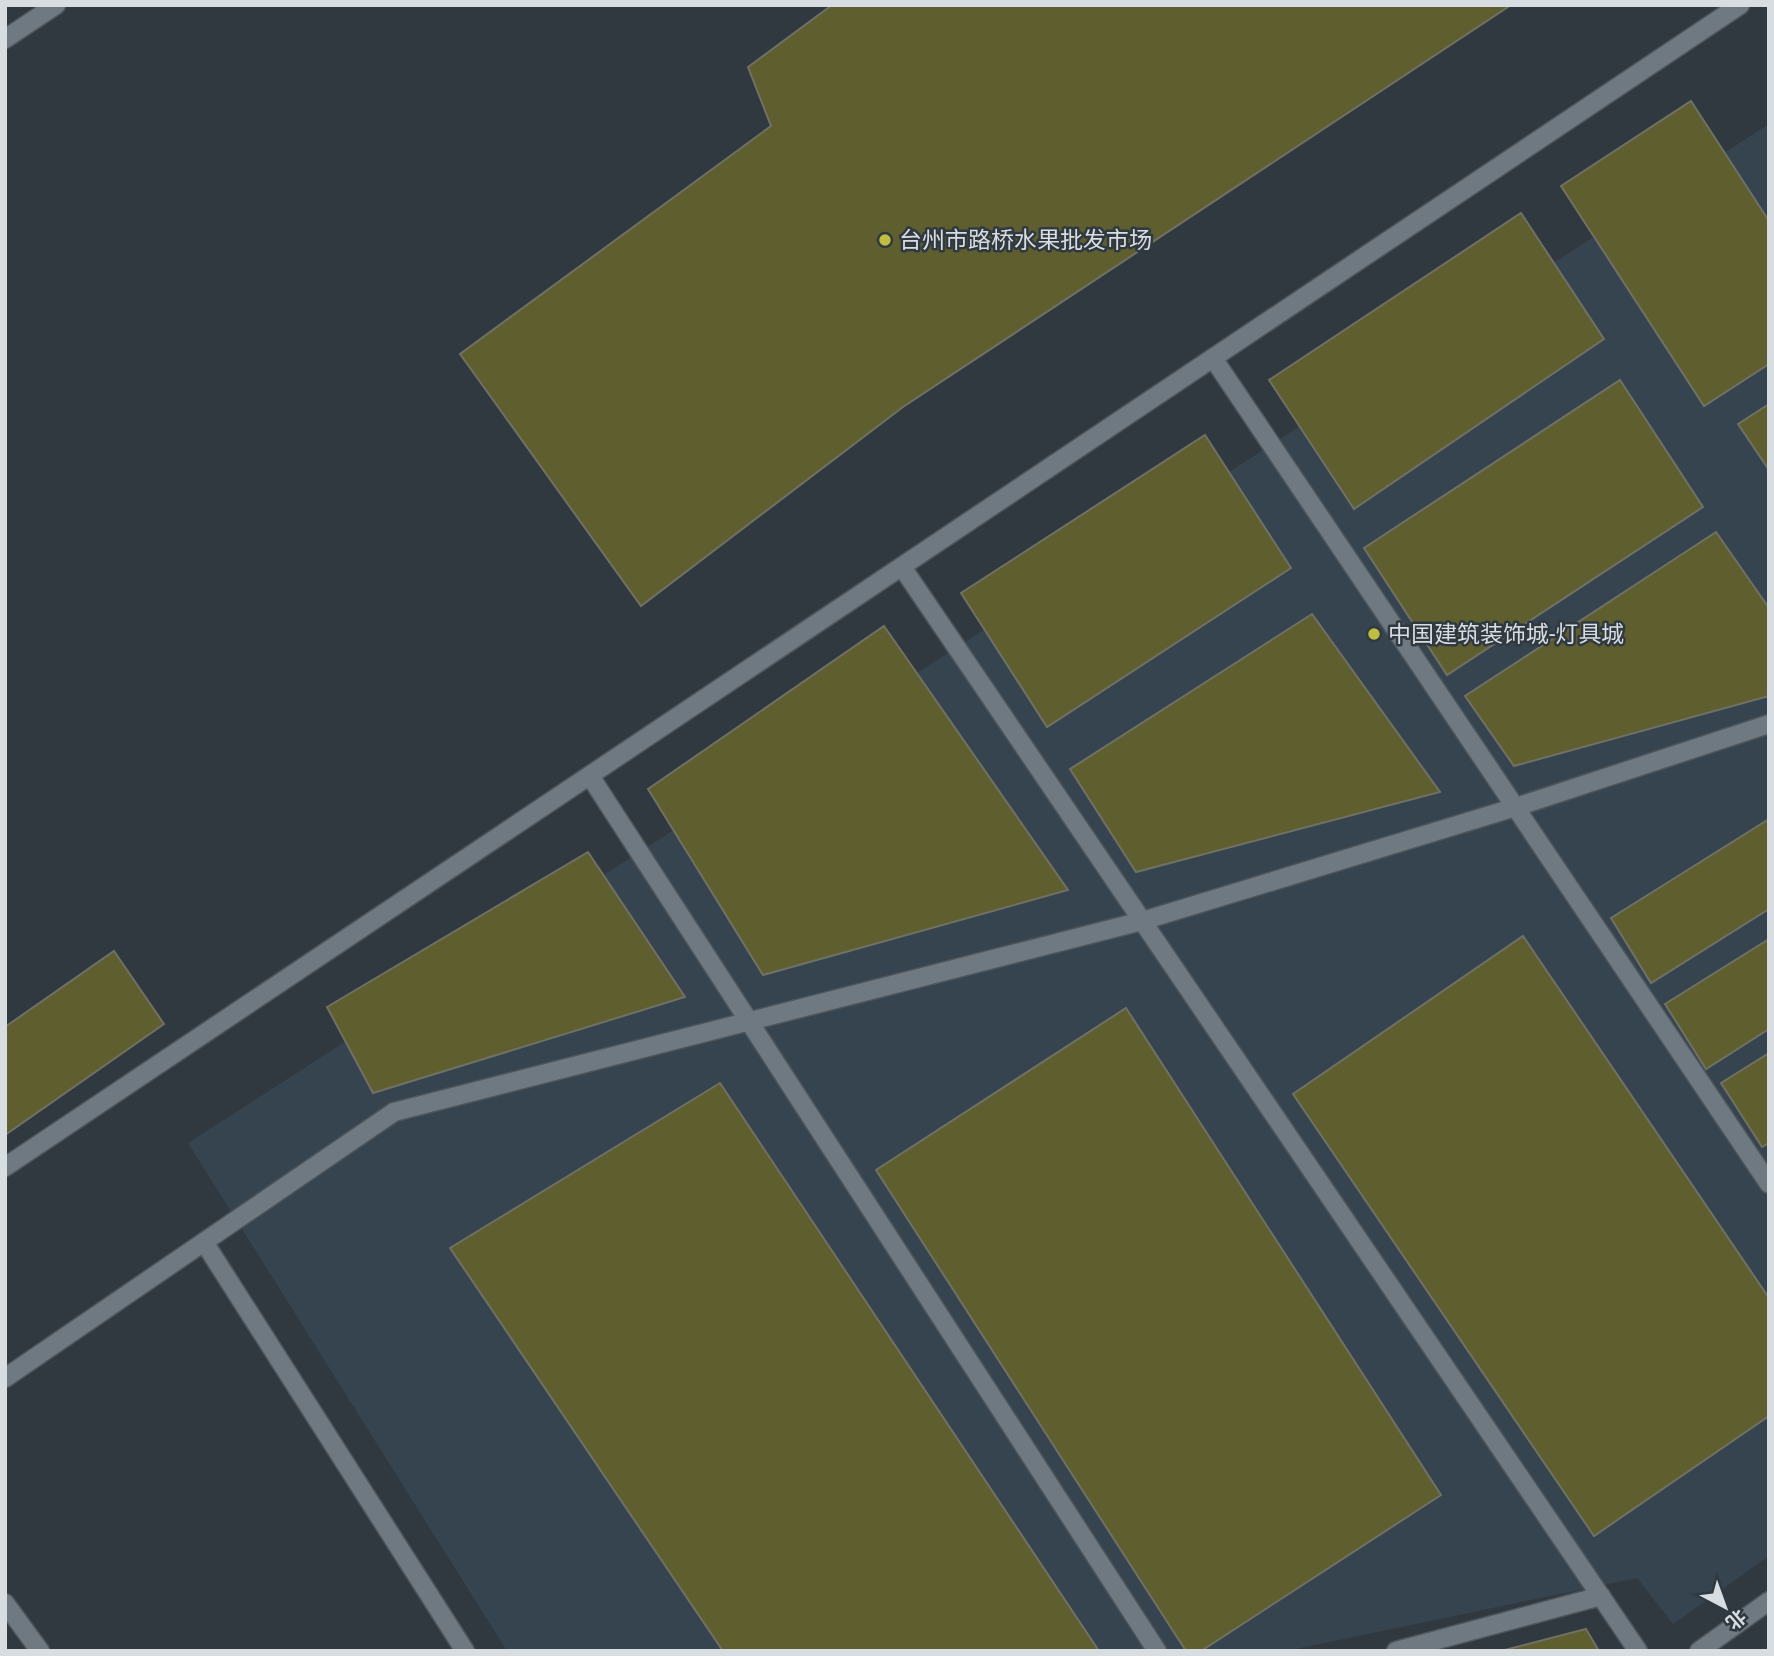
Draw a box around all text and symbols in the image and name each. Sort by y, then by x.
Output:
place label: 台州市路桥水果批发市场 [899,227,1152,254]
marker: 台州市路桥水果批发市场 [877,232,893,248]
place label: 中国建筑装饰城-灯具城 [1388,621,1624,648]
marker: 中国建筑装饰城-灯具城 [1366,626,1382,642]
north arrow [1690,1572,1760,1642]
text: 北 [1721,1605,1751,1634]

